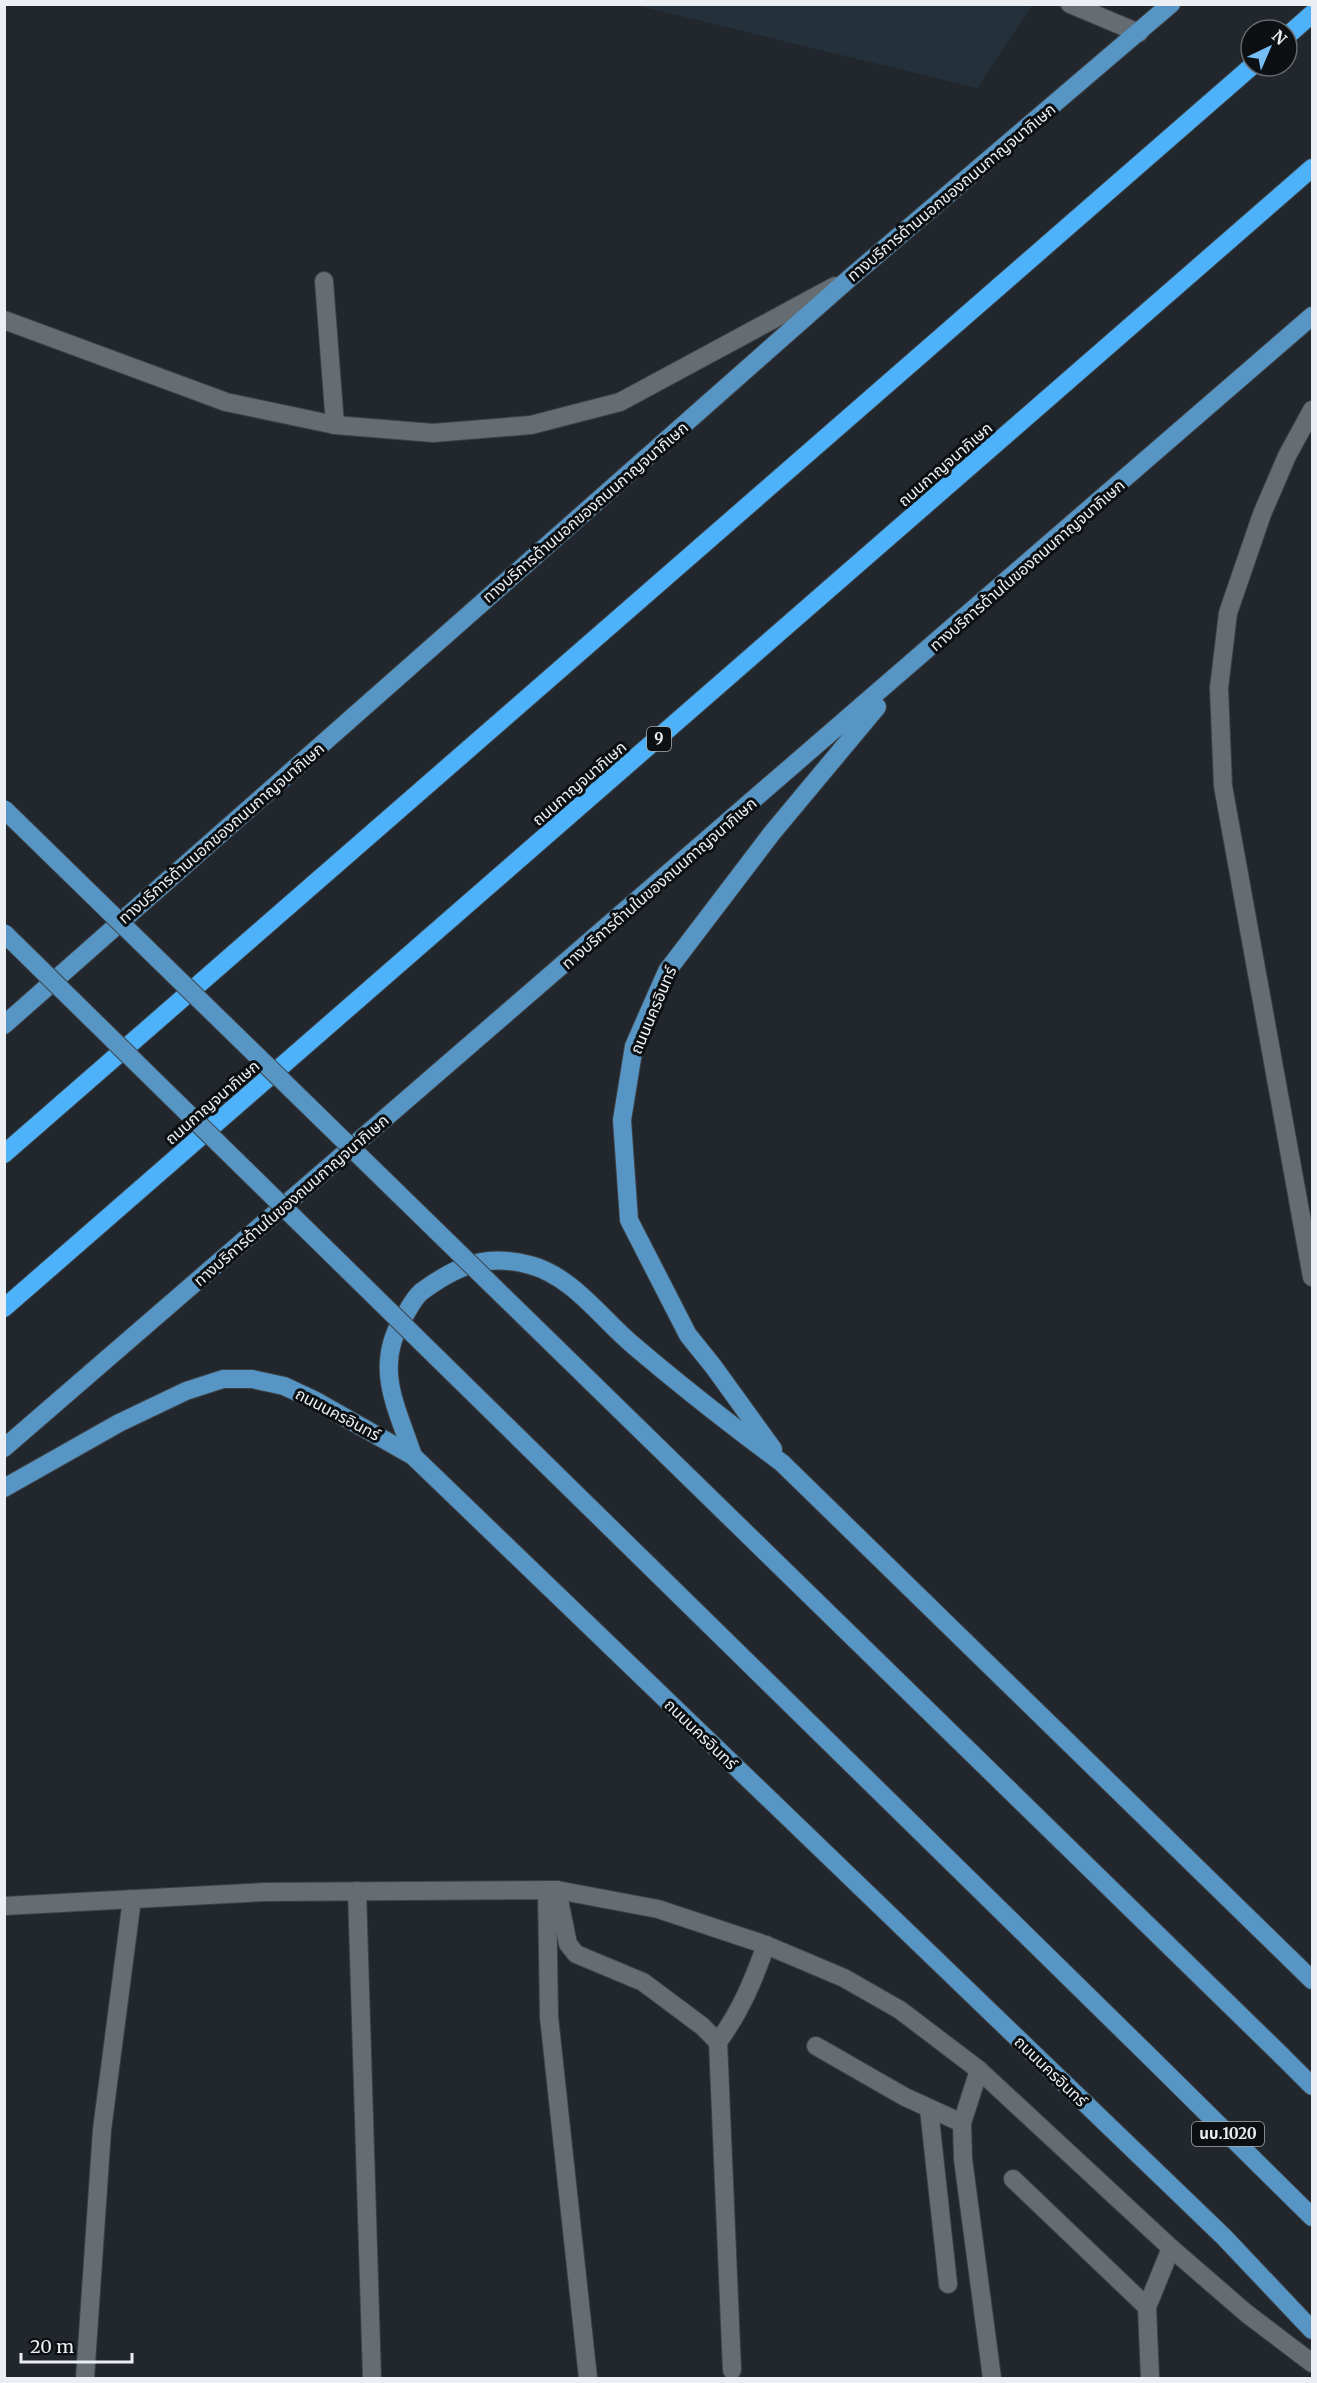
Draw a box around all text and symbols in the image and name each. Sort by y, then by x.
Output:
north arrow [1239,18,1299,78]
text: N [1268,26,1291,49]
street label: ทางบริการด้านนอกของถนนกาญจนาภิเษก [843,99,1059,285]
street label: ทางบริการด้านนอกของถนนกาญจนาภิเษก [478,417,692,607]
street label: ถนนกาญจนาภิเษก [894,417,996,511]
street label: ทางบริการด้านในของถนนกาญจนาภิเษก [925,475,1129,655]
road number: 9 [647,727,671,751]
street label: ถนนกาญจนาภิเษก [528,736,630,830]
street label: ทางบริการด้านนอกของถนนกาญจนาภิเษก [114,738,328,928]
street label: ทางบริการด้านในของถนนกาญจนาภิเษก [557,793,761,973]
street label: ถนนนครอินทร์ [626,962,681,1057]
street label: ถนนกาญจนาภิเษก [161,1055,263,1149]
street label: ทางบริการด้านในของถนนกาญจนาภิเษก [189,1110,393,1290]
street label: ถนนนครอินทร์ [292,1383,385,1445]
street label: ถนนนครอินทร์ [661,1694,742,1774]
street label: ถนนนครอินทร์ [1011,2031,1092,2111]
road number: นบ.1020 [1192,2122,1264,2146]
scale bar [21,2326,132,2364]
text: 20 m [30,2335,74,2358]

